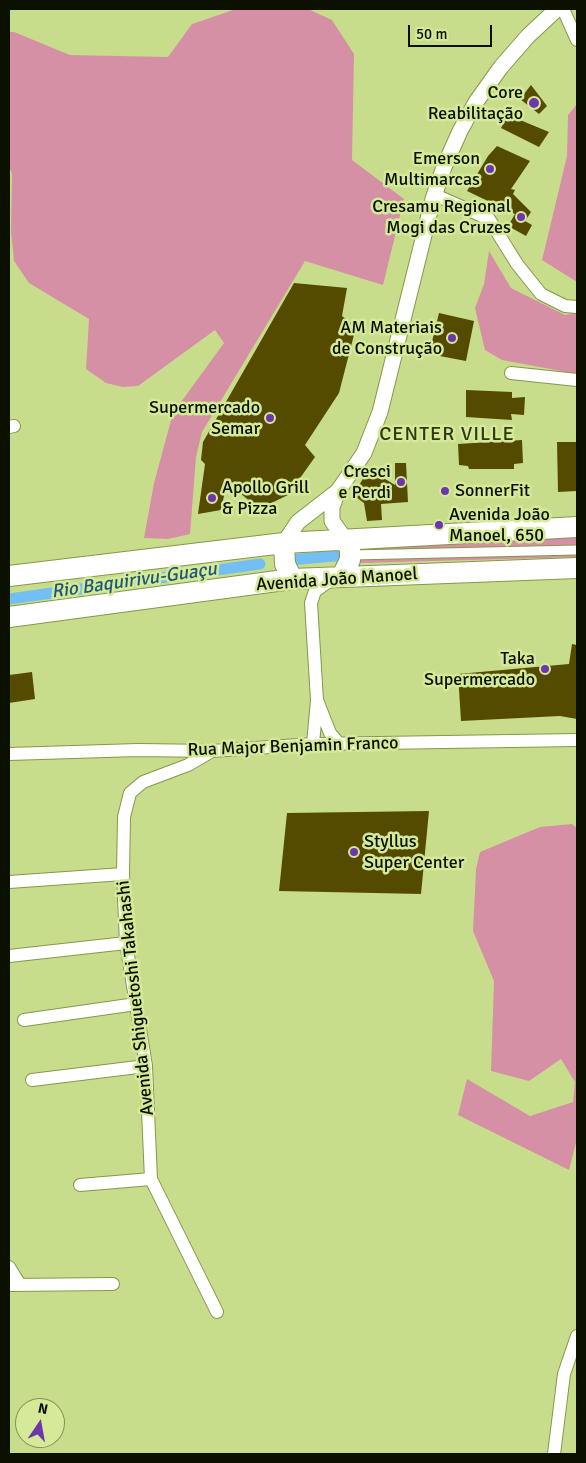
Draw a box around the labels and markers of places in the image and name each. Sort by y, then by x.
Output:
place label: Core Reabilitação [428,82,523,125]
marker: Core Reabilitação [527,96,541,110]
place label: Emerson Multimarcas [384,148,480,190]
marker: Emerson Multimarcas [484,163,496,175]
place label: Cresamu Regional Mogi das Cruzes [372,196,511,238]
marker: Cresamu Regional Mogi das Cruzes [515,211,527,223]
place label: AM Materiais de Construção [332,317,442,359]
marker: AM Materiais de Construção [446,332,458,344]
place label: Supermercado Semar [149,397,260,439]
marker: Supermercado Semar [264,412,276,424]
place label: Cresci e Perdi [338,461,391,504]
marker: Cresci e Perdi [395,476,407,488]
place label: Apollo Grill & Pizza [222,477,309,520]
place label: SonnerFit [455,480,530,502]
marker: SonnerFit [439,485,451,497]
marker: Apollo Grill & Pizza [206,492,218,504]
place label: Avenida João Manoel, 650 [449,504,550,546]
marker: Avenida João Manoel, 650 [433,519,445,531]
place label: Taka Supermercado [424,648,535,691]
marker: Taka Supermercado [539,663,551,675]
place label: Styllus Super Center [364,831,464,874]
marker: Styllus Super Center [348,846,360,858]

